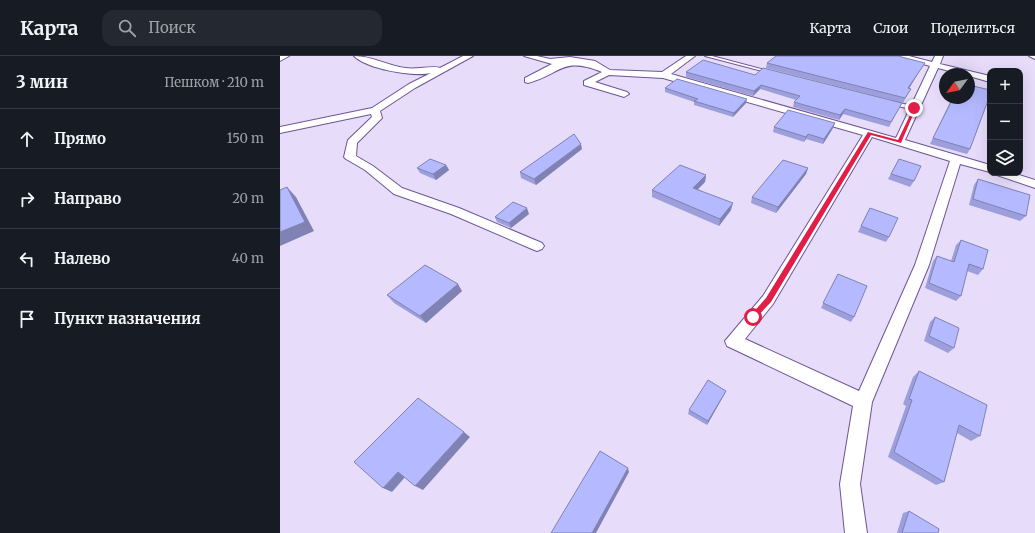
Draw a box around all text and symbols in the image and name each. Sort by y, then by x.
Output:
search box [102,10,382,46]
text: Карта [20,16,78,40]
icon: search [116,17,138,39]
text: Поиск [148,18,196,37]
text: Карта [809,19,851,37]
text: Слои [873,19,908,37]
text: Поделиться [930,19,1015,37]
north arrow [939,68,975,104]
map controls [987,68,1023,176]
button: + [987,68,1023,104]
text: 3 мин [16,71,68,93]
text: Пешком · 210 m [164,74,264,91]
route end [905,99,923,117]
button: − [987,104,1023,140]
icon: ahead [16,128,38,150]
text: Прямо [54,129,106,148]
text: 150 m [227,130,264,147]
button: layers [987,140,1023,176]
icon: right [16,188,38,210]
text: Направо [54,189,121,208]
text: 20 m [232,190,264,207]
icon: left [16,248,38,270]
text: Налево [54,249,110,268]
text: 40 m [232,250,264,267]
icon: arrive [16,308,38,330]
route start [744,308,762,326]
text: Пункт назначения [54,309,201,328]

